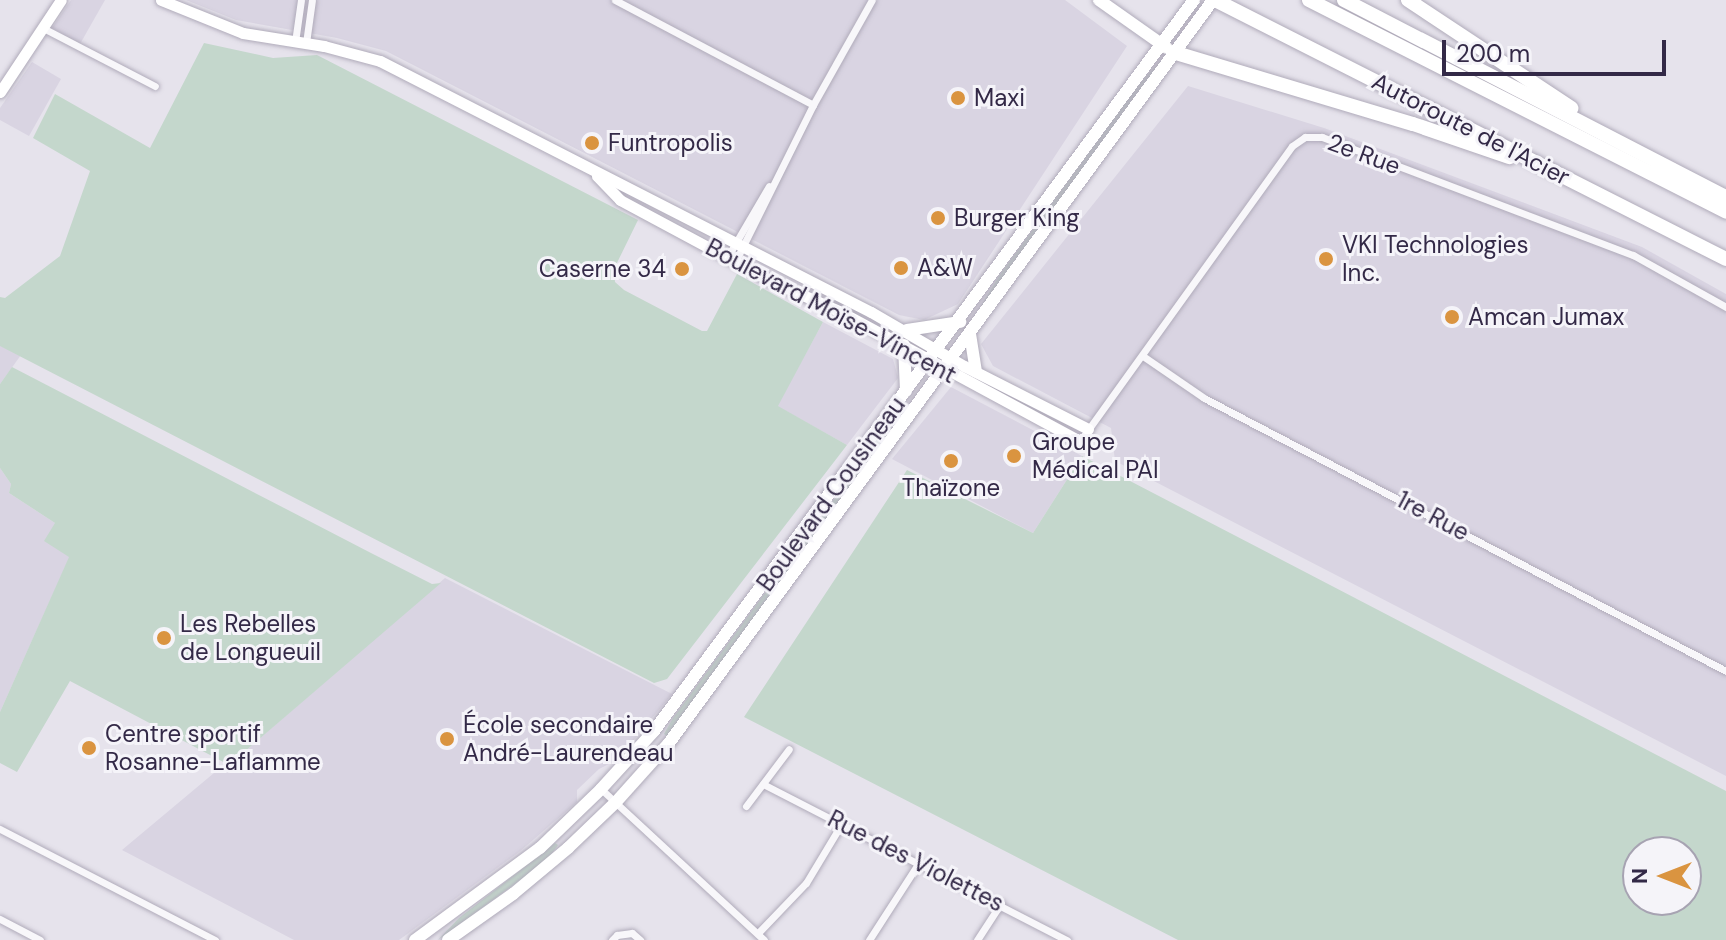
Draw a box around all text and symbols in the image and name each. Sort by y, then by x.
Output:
scale bar [1446,24,1670,74]
text: 200 m [1456,38,1530,69]
street label: Autoroute de l'Acier [1367,67,1575,191]
place label: Maxi [974,84,1025,112]
marker: Maxi [949,89,967,107]
street label: 2e Rue [1324,128,1404,180]
place label: Funtropolis [608,129,733,157]
marker: Funtropolis [583,134,601,152]
place label: Burger King [954,204,1080,232]
marker: Burger King [929,209,947,227]
place label: VKI Technologies Inc. [1342,231,1528,287]
street label: Boulevard Moïse-Vincent [701,233,961,389]
marker: VKI Technologies Inc. [1317,250,1335,268]
place label: A&W [917,254,973,282]
place label: Caserne 34 [539,255,666,283]
marker: A&W [892,259,910,277]
marker: Caserne 34 [673,260,691,278]
place label: Amcan Jumax [1468,303,1624,331]
marker: Amcan Jumax [1443,308,1461,326]
street label: Boulevard Cousineau [751,391,911,597]
place label: Groupe Médical PAI [1032,428,1159,484]
marker: Groupe Médical PAI [1003,445,1025,467]
marker: Thaïzone [942,452,960,470]
place label: Thaïzone [902,474,1000,502]
street label: 1re Rue [1392,485,1474,547]
place label: Les Rebelles de Longueuil [180,610,321,666]
marker: Les Rebelles de Longueuil [155,629,173,647]
place label: École secondaire André-Laurendeau [463,711,674,767]
place label: Centre sportif Rosanne-Laflamme [105,720,321,776]
marker: École secondaire André-Laurendeau [438,730,456,748]
marker: Centre sportif Rosanne-Laflamme [80,739,98,757]
street label: Rue des Violettes [823,804,1009,918]
north arrow [1622,836,1702,916]
text: N [1625,868,1654,884]

